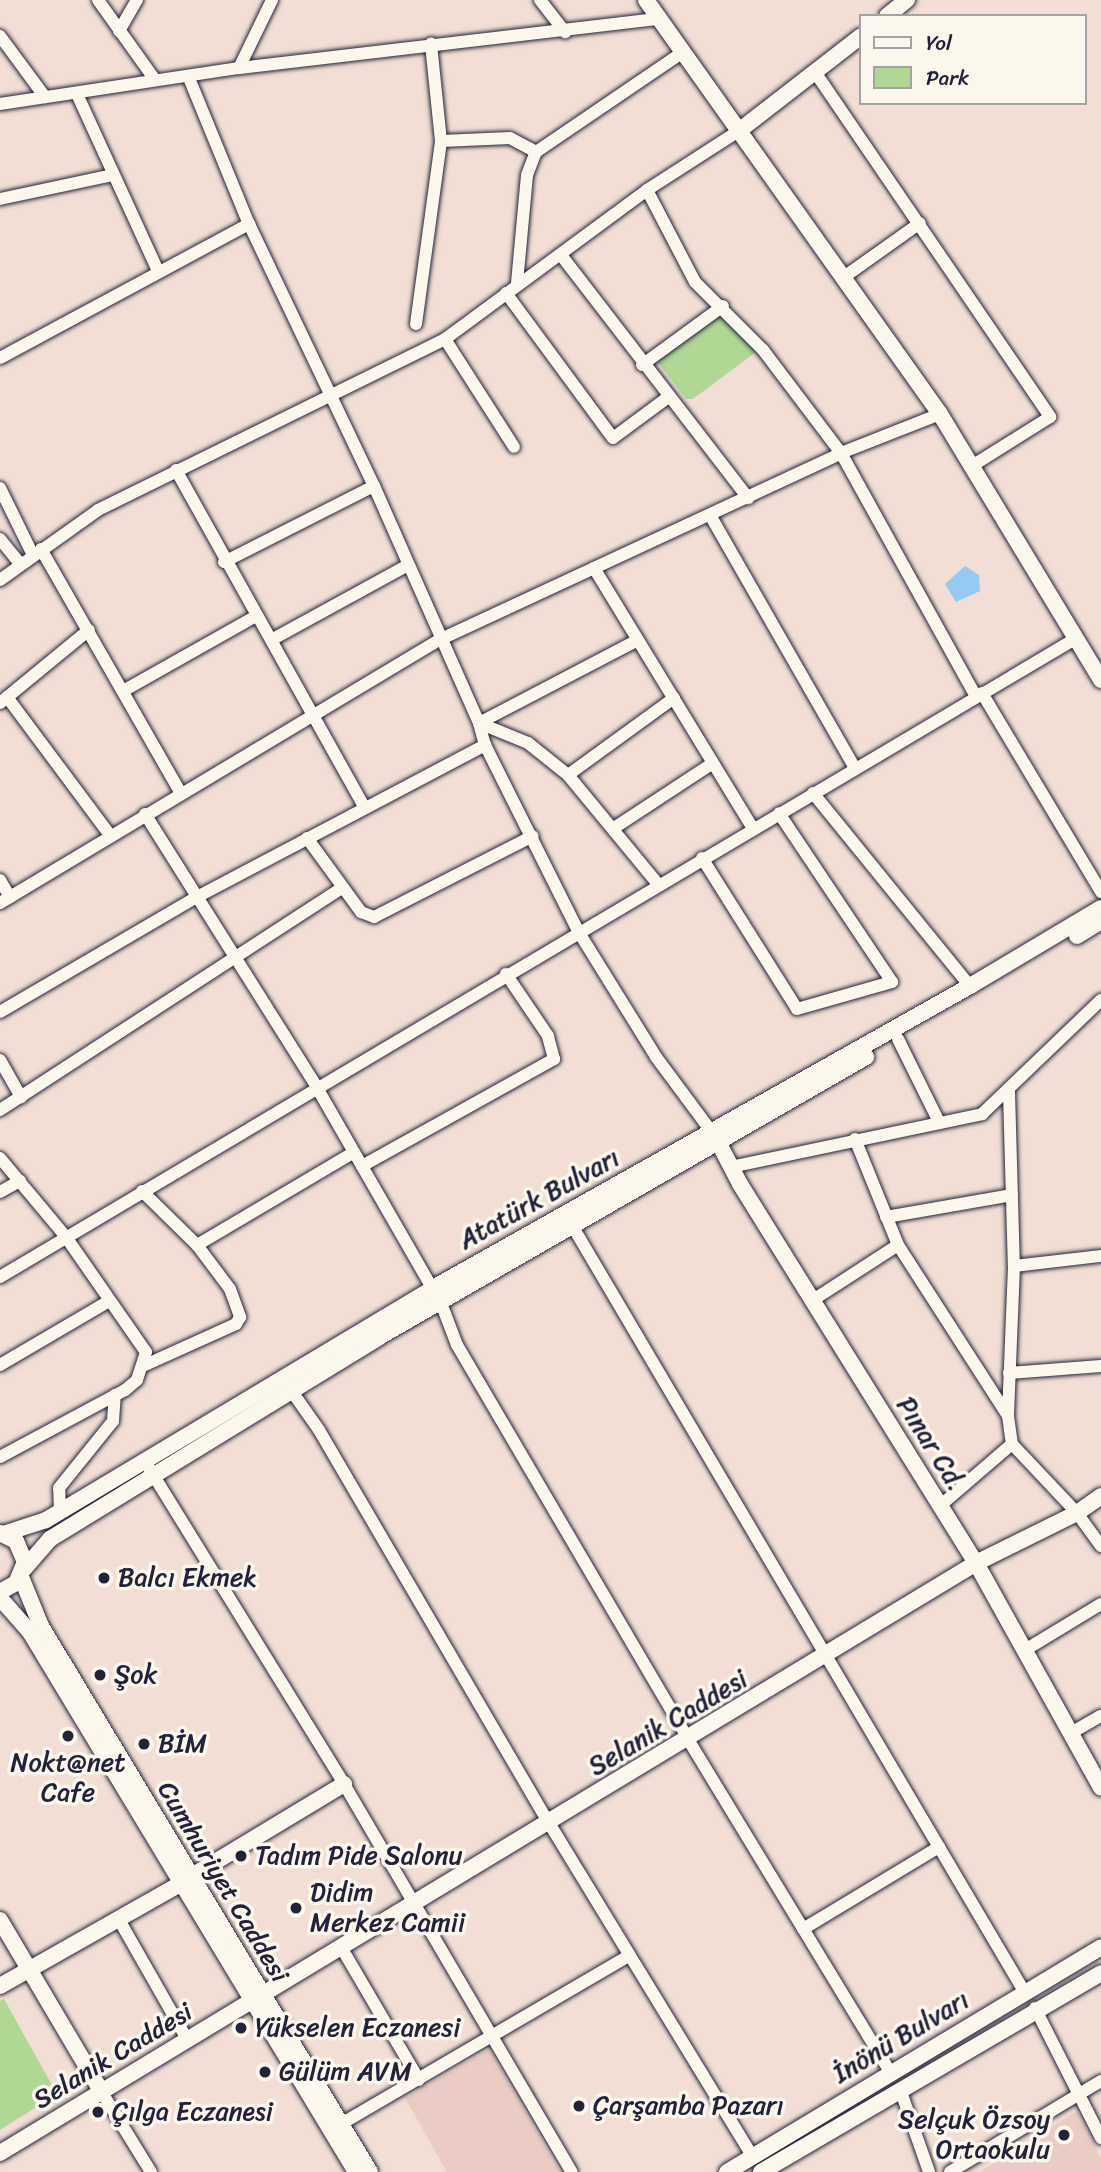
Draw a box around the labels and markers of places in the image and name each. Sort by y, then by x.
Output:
place label: Balcı Ekmek [118,1562,257,1594]
marker: Balcı Ekmek [96,1570,112,1586]
place label: Şok [114,1659,157,1691]
marker: Şok [92,1667,108,1683]
marker: Nokt@net Cafe [60,1728,76,1744]
place label: BİM [158,1728,207,1760]
marker: BİM [136,1736,152,1752]
place label: Nokt@net Cafe [10,1747,126,1809]
place label: Tadım Pide Salonu [255,1840,463,1872]
marker: Tadım Pide Salonu [233,1848,249,1864]
place label: Didim Merkez Camii [310,1877,465,1938]
marker: Didim Merkez Camii [288,1900,304,1916]
place label: Yükselen Eczanesi [255,2012,461,2044]
marker: Yükselen Eczanesi [233,2020,249,2036]
place label: Gülüm AVM [279,2056,412,2088]
marker: Gülüm AVM [257,2064,273,2080]
place label: Çarşamba Pazarı [593,2090,784,2122]
place label: Çılga Eczanesi [112,2096,275,2128]
marker: Çarşamba Pazarı [571,2098,587,2114]
marker: Çılga Eczanesi [90,2104,106,2120]
place label: Selçuk Özsoy Ortaokulu [898,2104,1050,2166]
marker: Selçuk Özsoy Ortaokulu [1056,2127,1072,2143]

